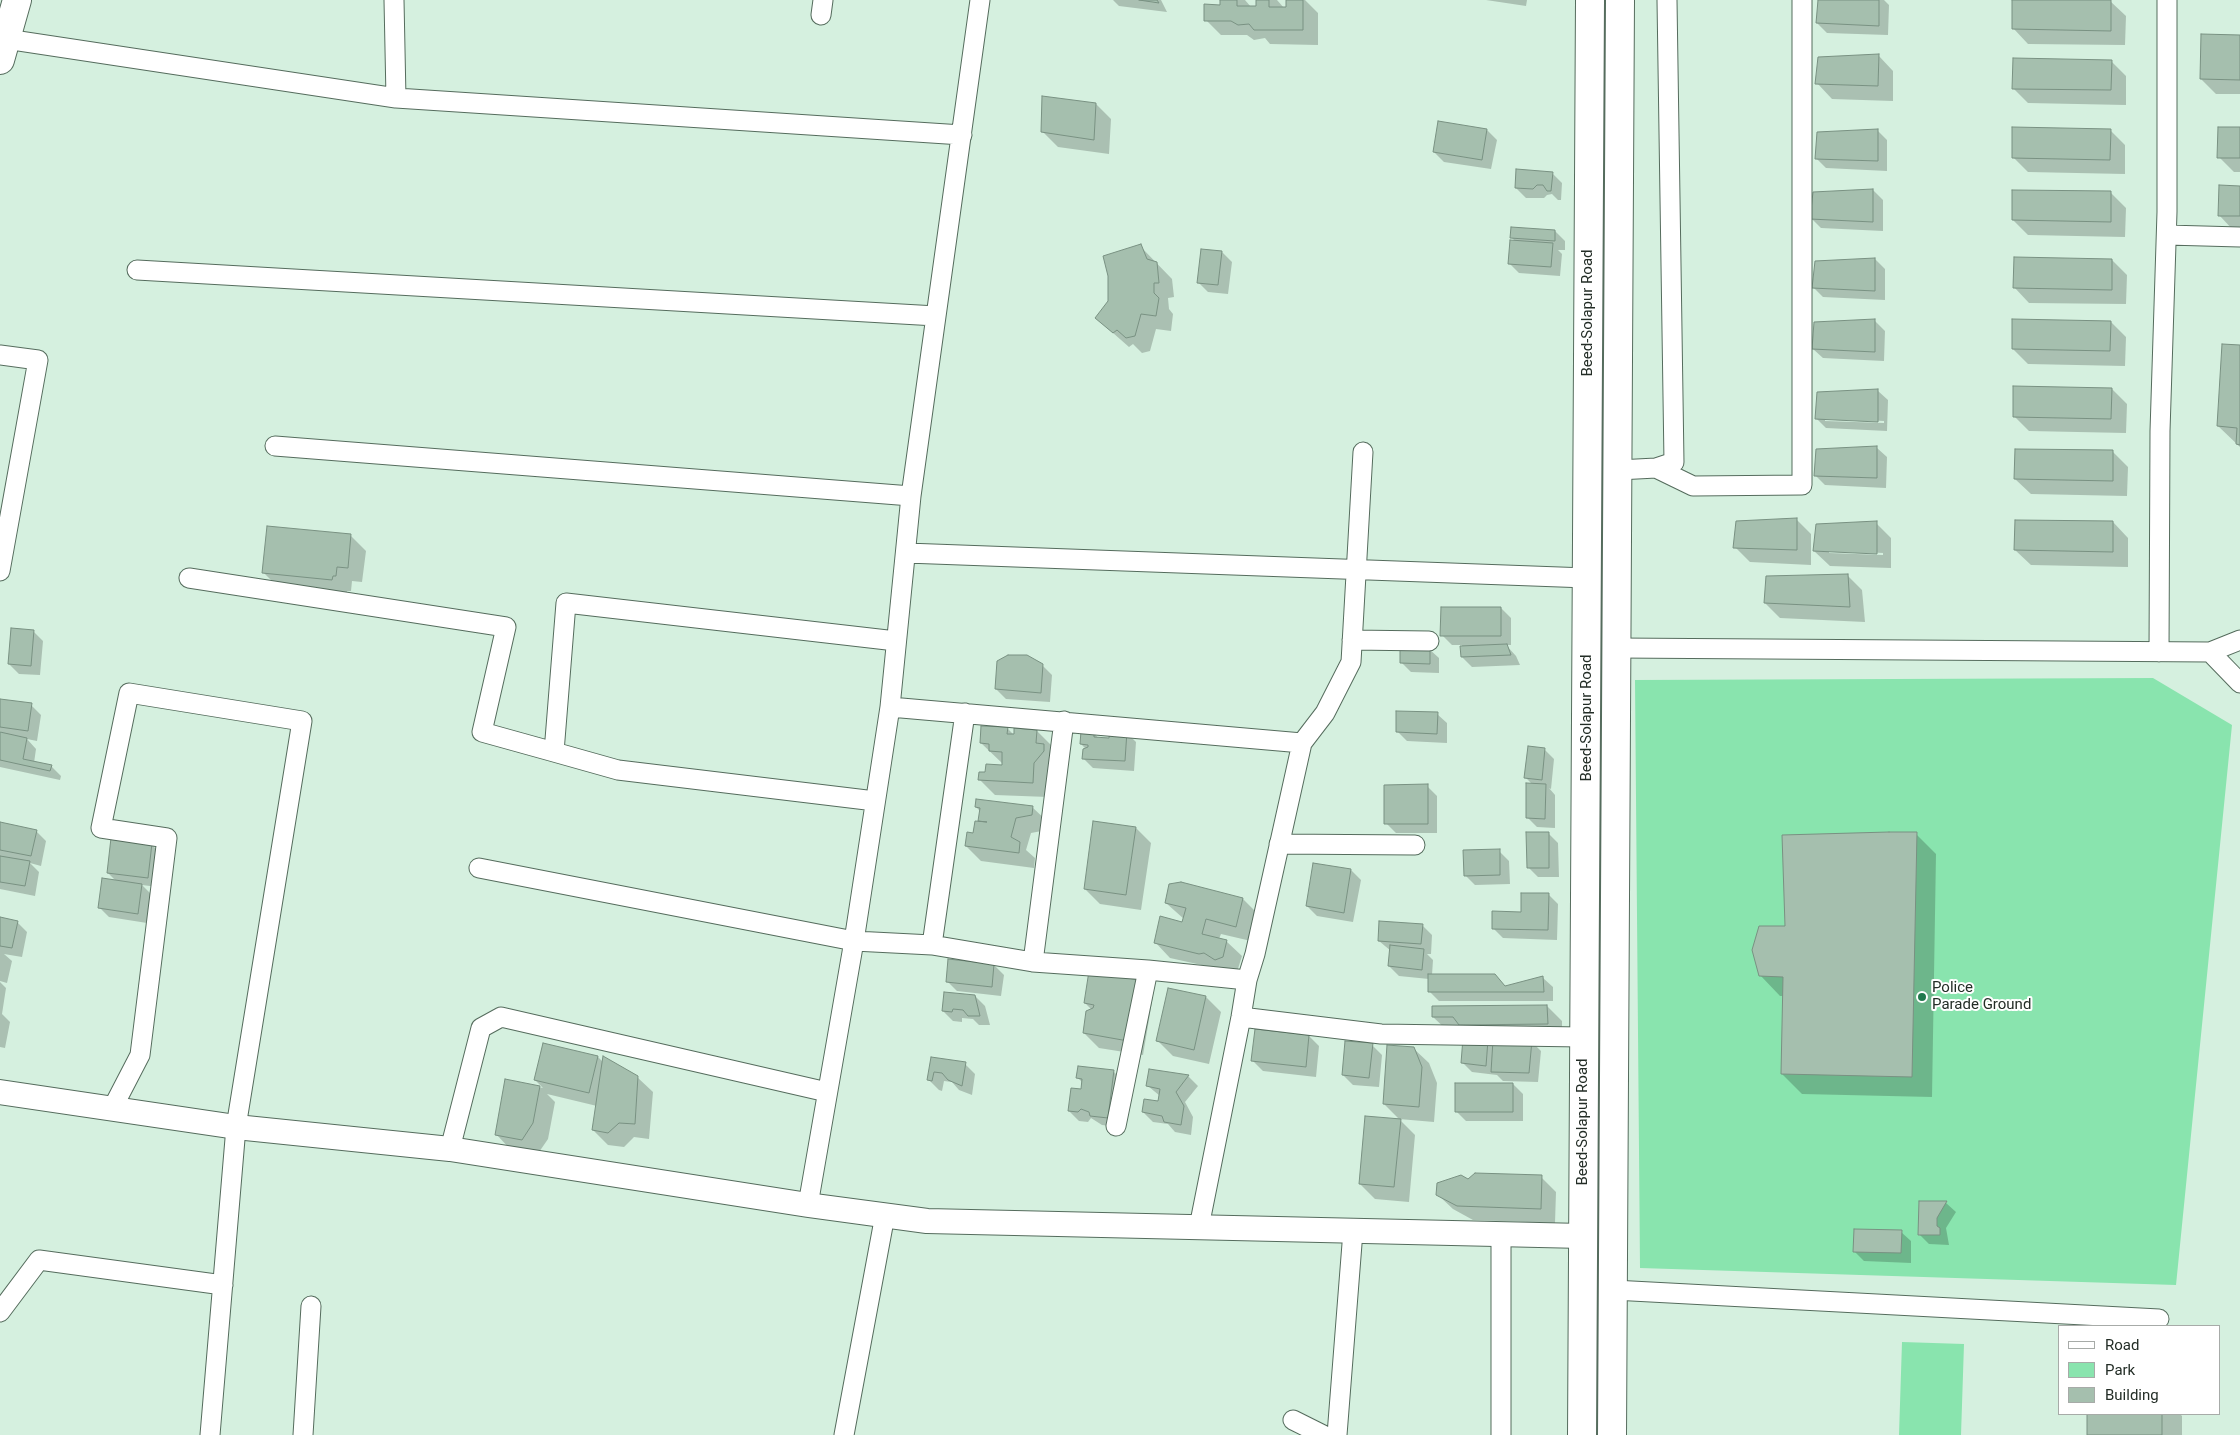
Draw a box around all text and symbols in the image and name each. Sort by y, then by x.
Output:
street label: Beed-Solapur Road [1579,249,1597,377]
street label: Beed-Solapur Road [1578,654,1596,782]
place label: Police Parade Ground [1932,979,2031,1014]
marker: Police Parade Ground [1916,991,1928,1003]
street label: Beed-Solapur Road [1574,1058,1592,1186]
legend [2058,1325,2220,1415]
text: Road [2105,1336,2139,1354]
text: Park [2105,1361,2135,1379]
text: Building [2105,1386,2159,1404]

